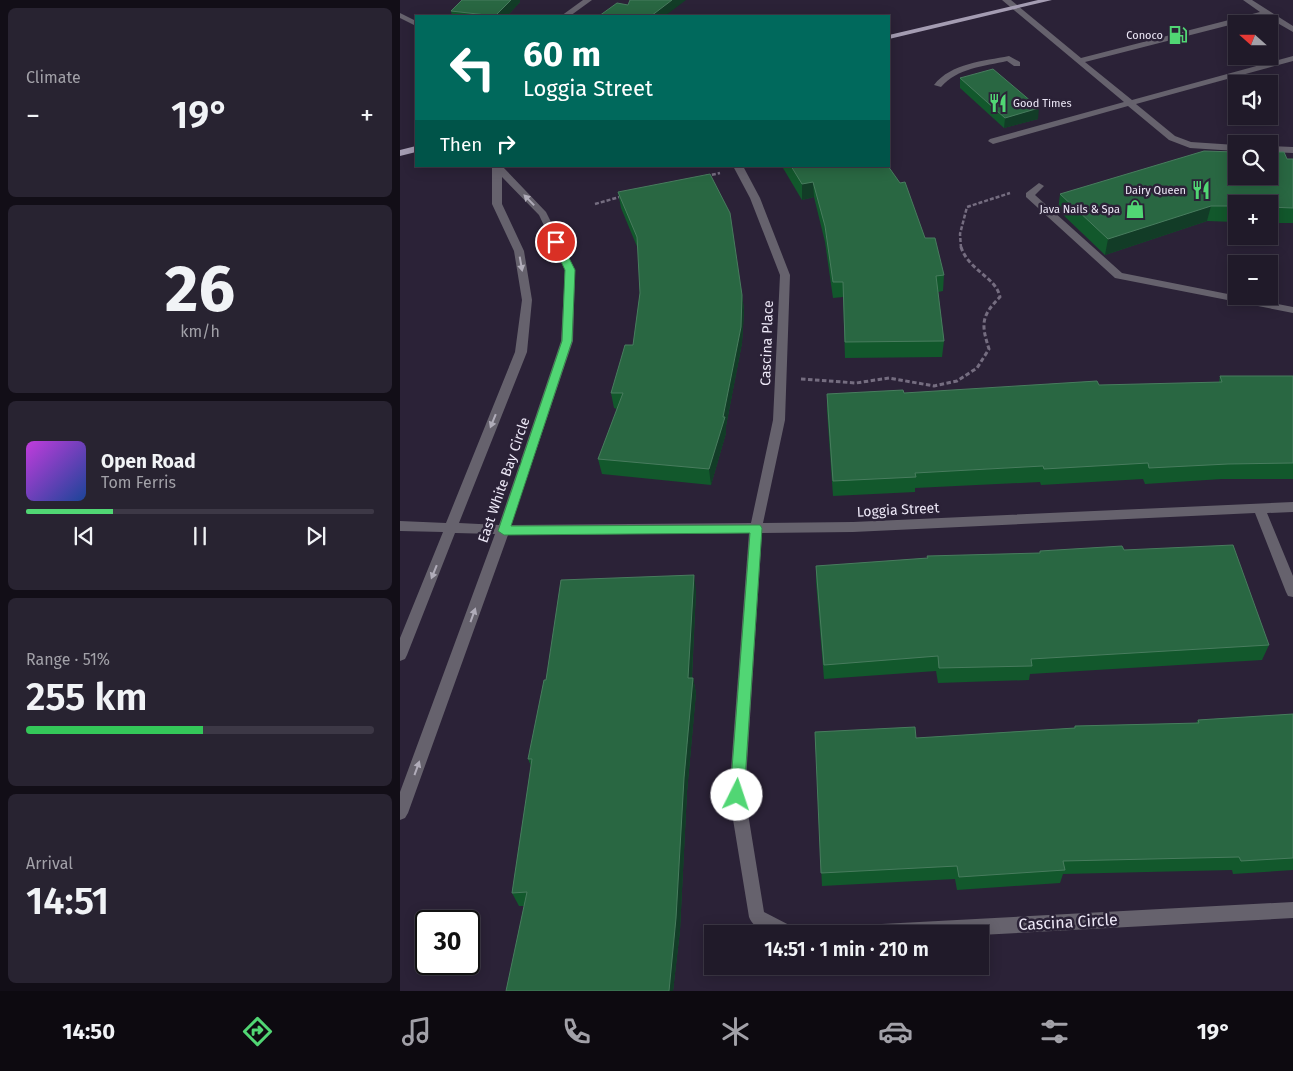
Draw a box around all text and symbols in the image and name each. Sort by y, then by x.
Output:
north arrow [1228,15,1278,65]
map controls [1228,15,1278,305]
fuel station icon: Conoco [1167,24,1189,46]
place label: Conoco [1126,29,1163,42]
text: 60 m [523,33,601,75]
icon: left [440,35,505,100]
text: Climate [26,68,81,87]
text: Loggia Street [523,75,653,102]
button: sound [1228,75,1278,125]
text: 19° [171,92,229,138]
restaurant icon: Good Times [987,92,1009,114]
place label: Good Times [1013,97,1072,110]
text: − [26,99,40,132]
text: + [360,99,374,132]
icon: right [492,130,520,158]
text: Then [440,133,482,156]
button: search [1228,135,1278,185]
restaurant icon: Dairy Queen [1190,179,1212,201]
place label: Dairy Queen [1125,184,1186,197]
one-way arrow [523,195,535,207]
button: + [1228,195,1278,245]
shop icon: Java Nails & Spa [1124,198,1146,220]
place label: Java Nails & Spa [1039,203,1120,216]
pin [535,221,577,263]
icon: arrive [542,228,570,256]
text: 26 [165,250,235,328]
button: − [1228,255,1278,305]
one-way arrow [517,257,525,272]
street label: Cascina Place [757,300,777,386]
text: km/h [180,322,220,341]
one-way arrow [489,414,497,429]
street label: East White Bay Circle [475,415,533,545]
text: Open Road [101,450,196,473]
text: Tom Ferris [101,473,176,492]
street label: Loggia Street [856,499,941,521]
icon: previous [70,522,98,550]
icon: pause [186,522,214,550]
icon: next [302,522,330,550]
one-way arrow [429,565,437,579]
one-way arrow [469,607,477,622]
text: Range · 51% [26,650,110,669]
text: 255 km [26,674,147,720]
one-way arrow [414,760,421,775]
position arrow [710,768,762,820]
text: Arrival [26,854,73,873]
text: 14:51 [26,878,109,924]
speed limit sign: 30 [415,910,480,975]
street label: Cascina Circle [1018,910,1118,934]
text: 14:51 · 1 min · 210 m [764,938,929,961]
icon: directions [240,1014,275,1049]
icon: music [399,1014,434,1049]
icon: phone [559,1014,594,1049]
icon: climate [718,1014,753,1049]
icon: car [878,1014,913,1049]
icon: filters [1037,1014,1072,1049]
text: 14:50 [62,1018,115,1045]
text: 19° [1197,1018,1231,1045]

